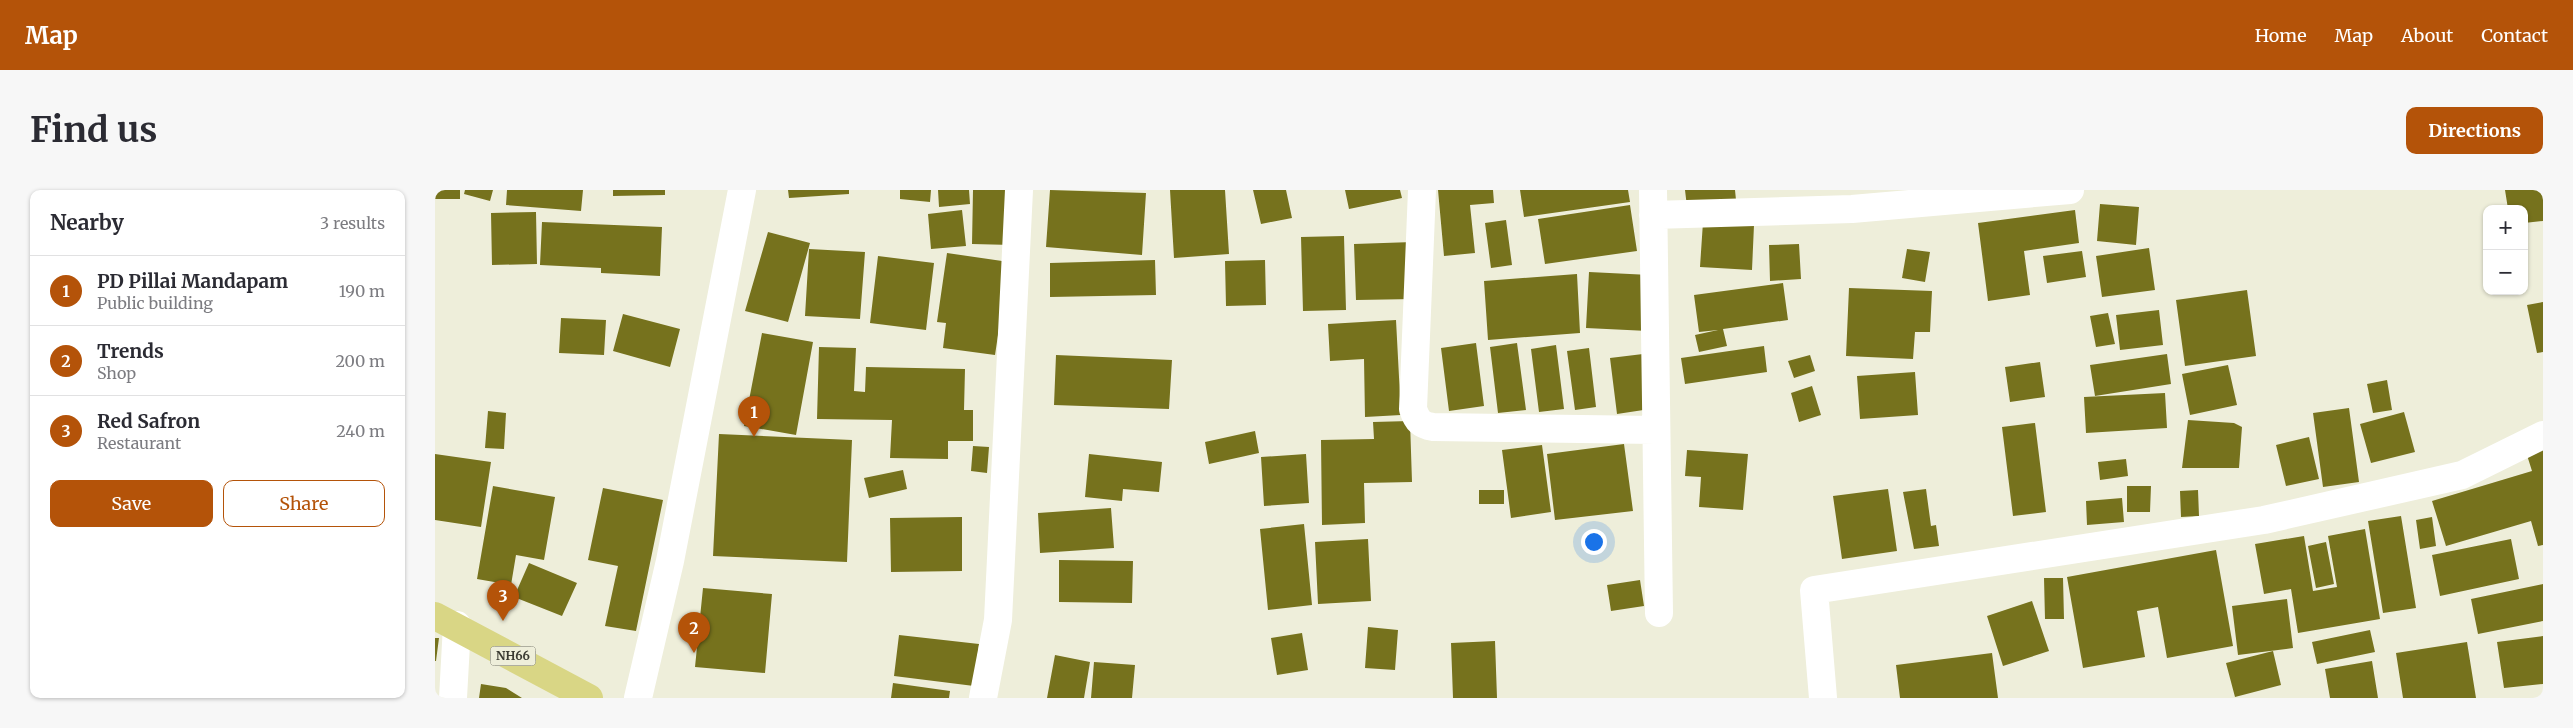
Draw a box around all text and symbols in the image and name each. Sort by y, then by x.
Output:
text: Map [25,20,78,51]
text: Home [2255,24,2307,47]
text: Map [2335,24,2373,47]
text: About [2401,24,2453,47]
text: Contact [2481,24,2548,47]
button: Directions [2406,107,2543,154]
text: Find us [30,108,157,152]
map controls [2483,205,2528,295]
button: + [2483,205,2528,250]
text: Nearby [50,209,124,236]
text: 3 results [320,213,385,233]
button: − [2483,250,2528,295]
text: PD Pillai Mandapam [97,269,288,293]
text: 1 [62,281,70,301]
text: 190 m [339,281,385,301]
text: Public building [97,293,213,313]
text: Trends [97,339,164,363]
text: 2 [61,351,71,371]
text: 200 m [335,351,385,371]
text: Shop [97,363,136,383]
pin: 1 [738,396,770,437]
text: Red Safron [97,409,200,433]
text: 3 [61,421,71,441]
text: 240 m [336,421,385,441]
text: Restaurant [97,433,181,453]
button: Save [50,480,213,527]
button: Share [223,480,385,527]
your location [1581,529,1607,555]
pin: 3 [487,580,519,621]
pin: 2 [678,612,710,653]
road number: NH66 [491,646,535,666]

